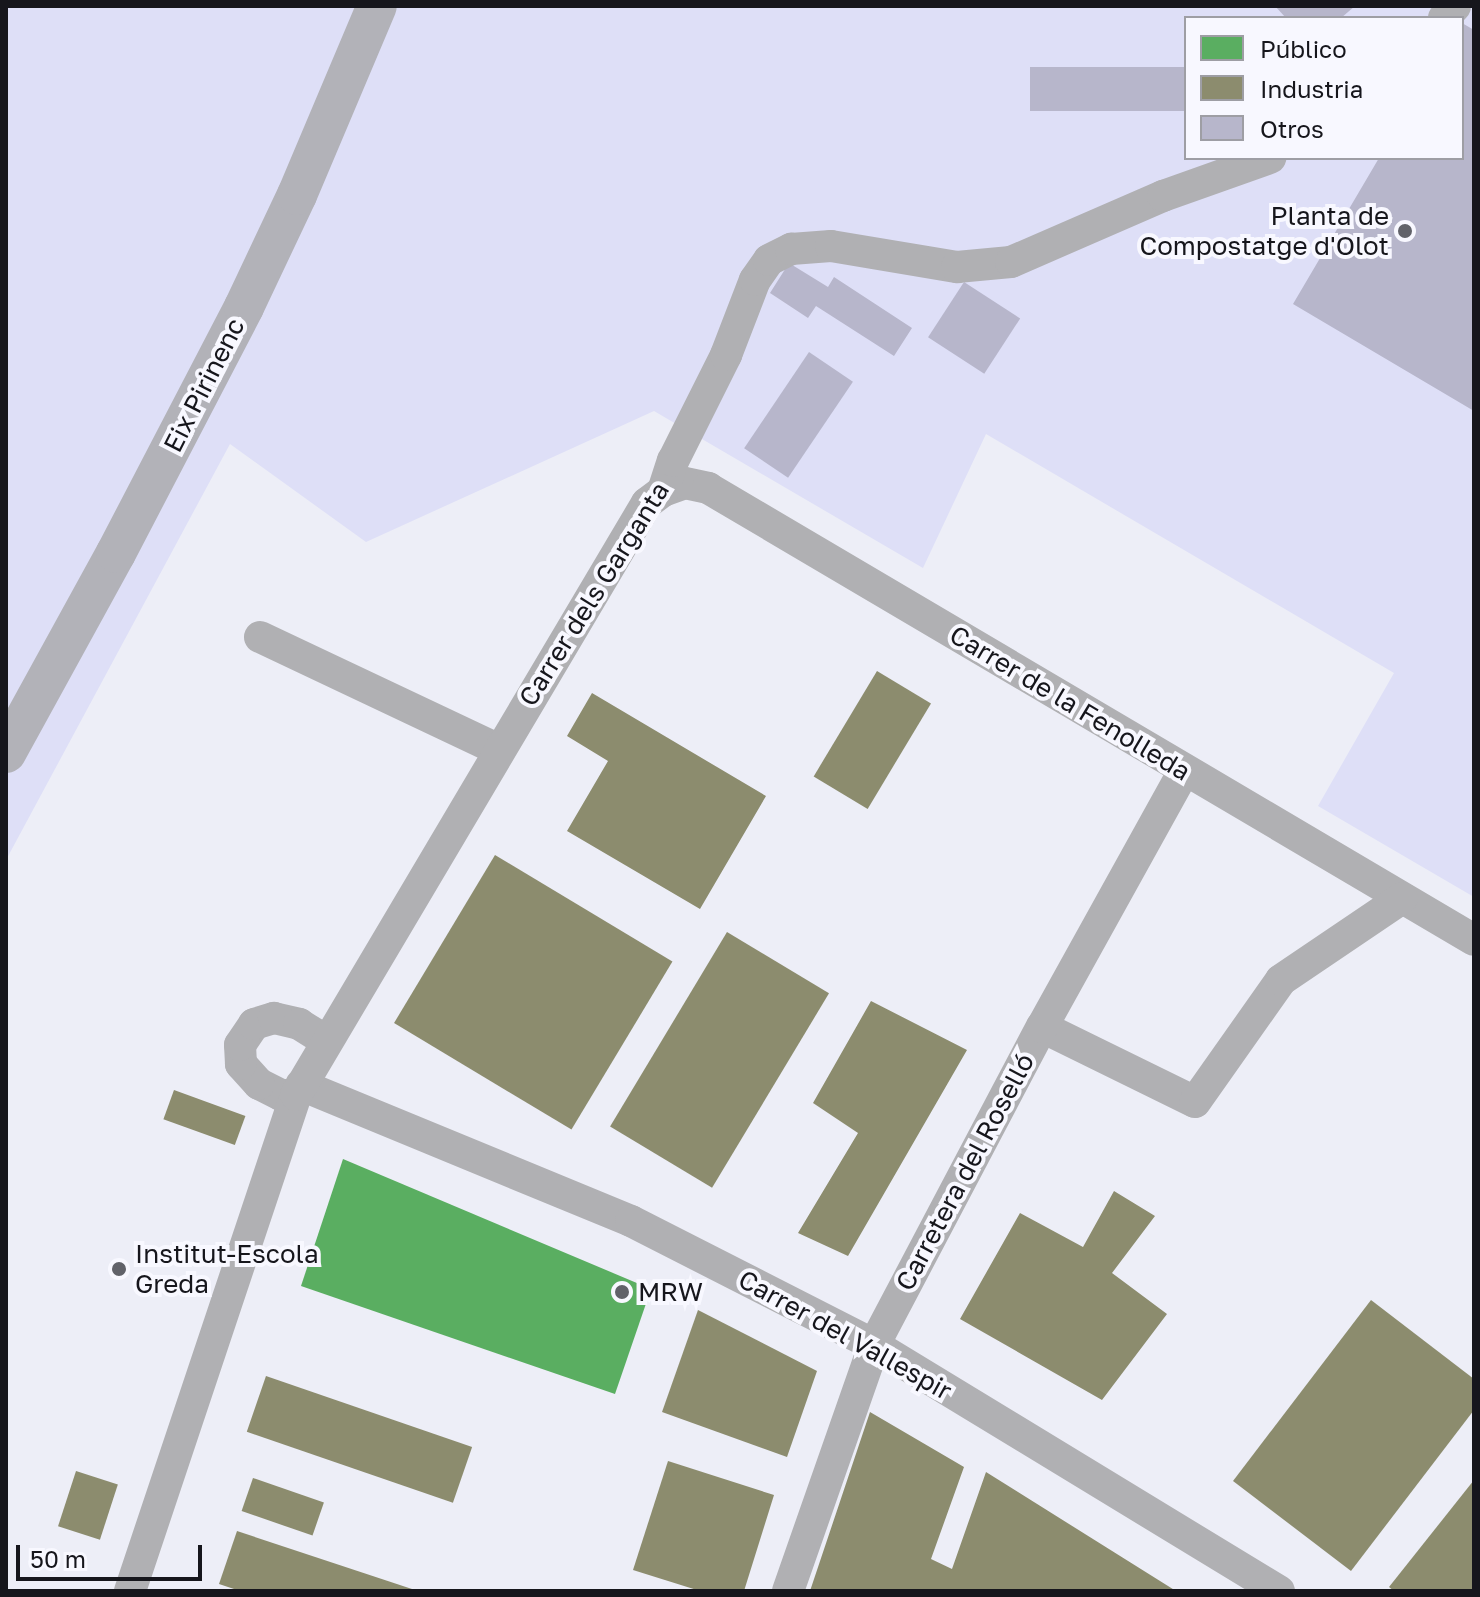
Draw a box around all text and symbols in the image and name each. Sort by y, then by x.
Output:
legend [1184,16,1464,160]
text: Público [1260,34,1347,63]
text: Industria [1260,74,1363,103]
text: Otros [1260,114,1324,143]
place label: Planta de Compostatge d'Olot [1140,200,1389,262]
marker: Planta de Compostatge d'Olot [1396,222,1414,240]
street label: Eix Pirinenc [157,313,251,457]
street label: Carrer dels Garganta [512,476,676,712]
street label: Carrer de la Fenolleda [944,619,1196,787]
street label: Carretera del Roselló [889,1048,1041,1296]
place label: Institut-Escola Greda [135,1238,319,1300]
marker: Institut-Escola Greda [110,1260,128,1278]
street label: Carrer del Vallespir [733,1263,957,1407]
place label: MRW [638,1276,703,1308]
marker: MRW [613,1283,631,1301]
scale bar [20,1529,206,1579]
text: 50 m [30,1544,86,1573]

